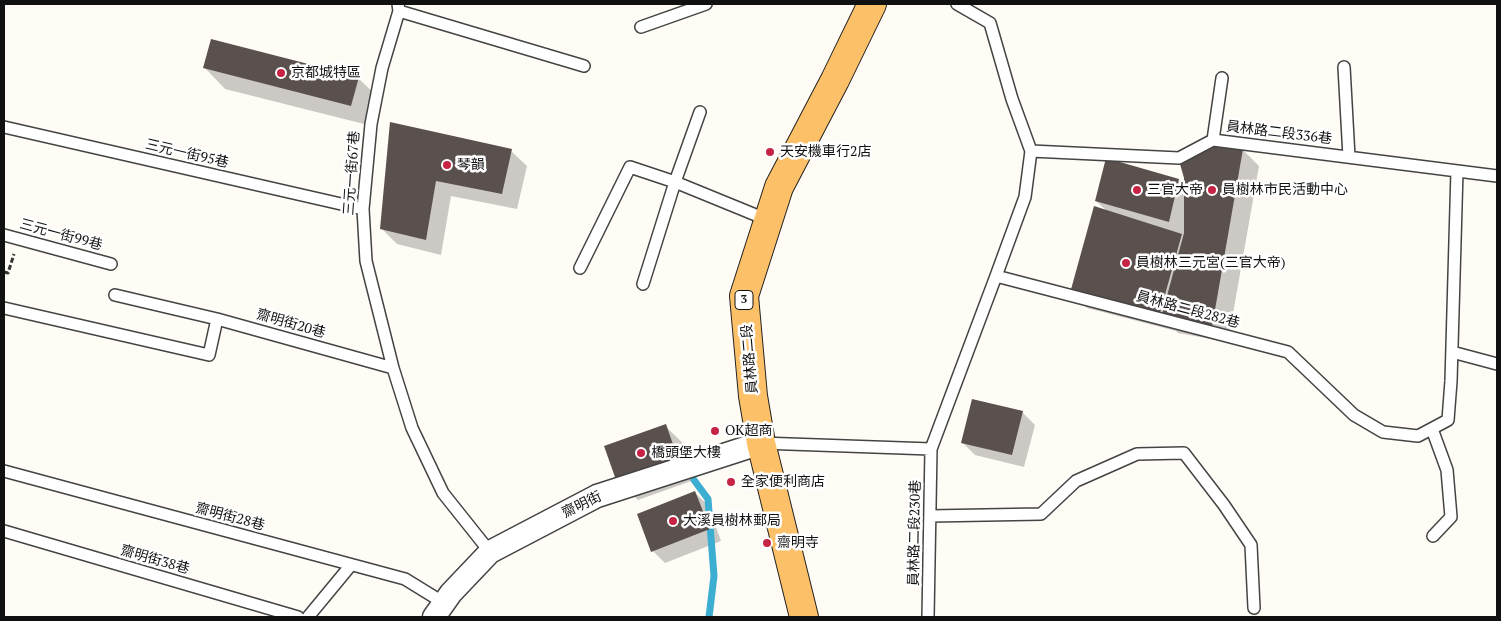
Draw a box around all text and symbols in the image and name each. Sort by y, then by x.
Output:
place label: 京都城特區 [291,65,361,81]
marker: 京都城特區 [275,67,287,79]
street label: 員林路二段336巷 [1225,118,1333,148]
street label: 三元一街67巷 [341,130,363,216]
street label: 三元一街95巷 [144,136,230,172]
place label: 天安機車行2店 [780,144,871,160]
marker: 天安機車行2店 [764,146,776,158]
place label: 琴韻 [457,157,485,173]
marker: 琴韻 [441,159,453,171]
place label: 三官大帝 [1147,182,1203,198]
place label: 員樹林市民活動中心 [1222,182,1348,198]
marker: 三官大帝 [1131,184,1143,196]
marker: 員樹林市民活動中心 [1206,184,1218,196]
street label: 三元一街99巷 [18,216,104,254]
place label: 員樹林三元宮(三官大帝) [1136,255,1286,271]
marker: 員樹林三元宮(三官大帝) [1120,257,1132,269]
street label: 員林路二段282巷 [1134,288,1242,332]
road number: 3 [735,290,753,310]
street label: 齋明街20巷 [255,306,327,342]
street label: 員林路二段 [739,323,761,395]
place label: OK超商 [725,423,772,439]
marker: OK超商 [709,425,721,437]
place label: 橋頭堡大樓 [651,445,721,461]
marker: 橋頭堡大樓 [635,447,647,459]
place label: 全家便利商店 [741,474,825,490]
marker: 全家便利商店 [725,476,737,488]
street label: 員林路二段230巷 [906,480,924,586]
street label: 齋明街 [559,488,605,522]
street label: 齋明街28巷 [194,500,266,534]
place label: 大溪員樹林郵局 [683,513,781,529]
marker: 大溪員樹林郵局 [667,515,679,527]
place label: 齋明寺 [777,535,819,551]
marker: 齋明寺 [761,537,773,549]
street label: 齋明街38巷 [119,542,191,578]

